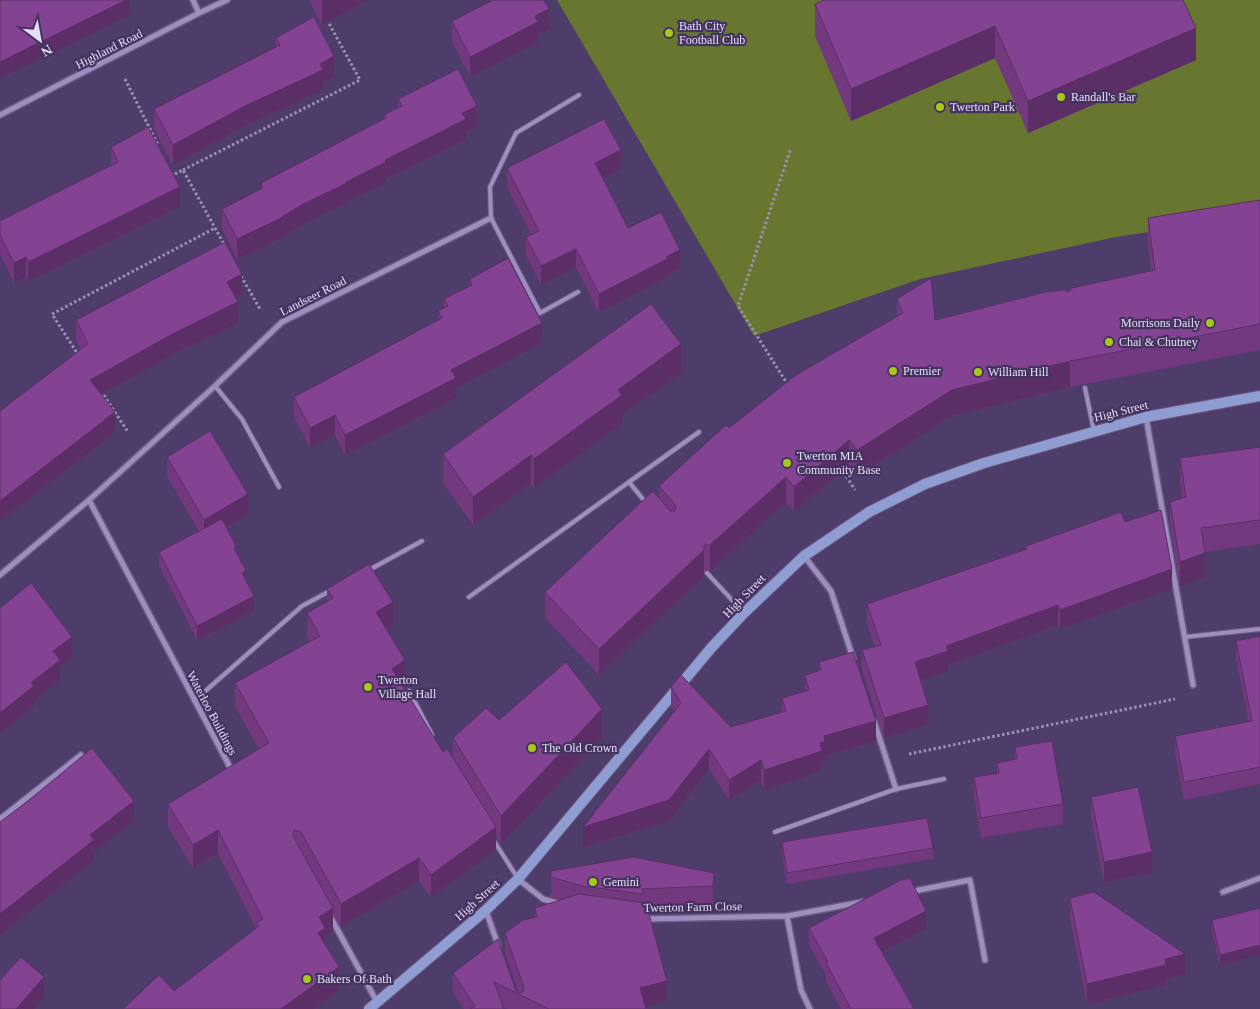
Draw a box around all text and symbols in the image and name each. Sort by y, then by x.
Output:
north arrow [15,15,65,65]
place label: Bath City Football Club [679,19,745,47]
street label: Highland Road [73,26,145,72]
marker: Bath City Football Club [663,27,675,39]
text: N [38,42,55,60]
place label: Randall's Bar [1071,90,1135,104]
marker: Randall's Bar [1055,91,1067,103]
place label: Twerton Park [950,100,1015,114]
marker: Twerton Park [934,101,946,113]
street label: Landseer Road [278,273,348,319]
place label: Morrisons Daily [1121,316,1200,330]
marker: Morrisons Daily [1204,317,1216,329]
place label: Chai & Chutney [1119,335,1198,349]
marker: Chai & Chutney [1103,336,1115,348]
place label: Premier [903,364,941,378]
marker: Premier [887,365,899,377]
place label: William Hill [988,365,1049,379]
marker: William Hill [972,366,984,378]
street label: High Street [1093,397,1150,424]
place label: Twerton MIA Community Base [797,449,881,477]
marker: Twerton MIA Community Base [781,457,793,469]
street label: High Street [720,571,769,621]
street label: Waterloo Buildings [184,668,240,758]
place label: Twerton Village Hall [378,673,437,701]
marker: Twerton Village Hall [362,681,374,693]
place label: The Old Crown [542,741,617,755]
marker: The Old Crown [526,742,538,754]
place label: Gemini [603,875,640,889]
street label: High Street [452,876,503,924]
marker: Gemini [587,876,599,888]
street label: Twerton Farm Close [644,899,742,915]
place label: Bakers Of Bath [317,972,392,986]
marker: Bakers Of Bath [301,973,313,985]

